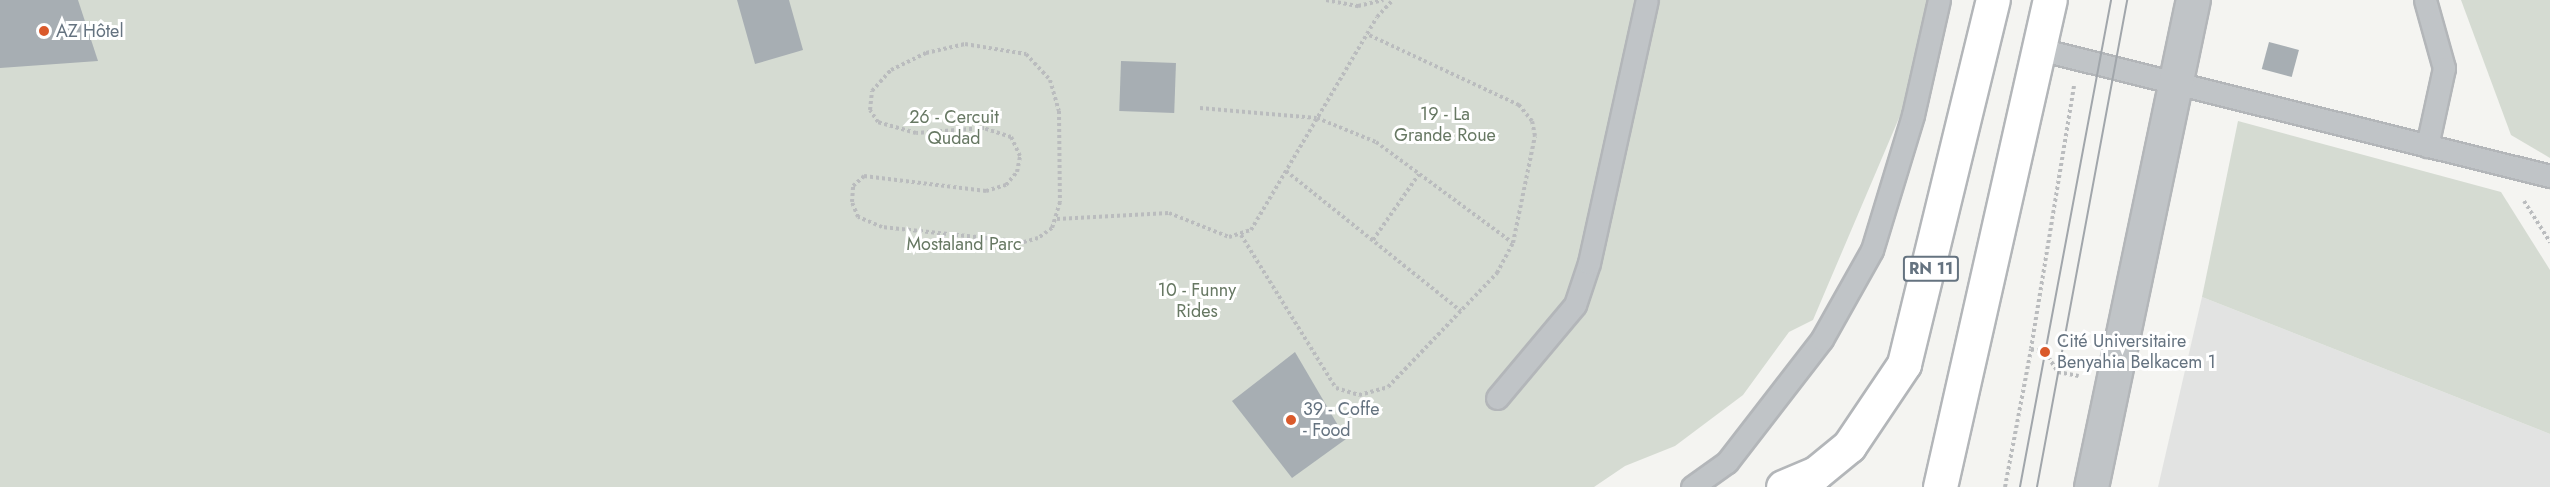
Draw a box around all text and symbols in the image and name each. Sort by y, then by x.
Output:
place label: AZ Hôtel [56,20,124,42]
marker: AZ Hôtel [37,24,51,38]
park label: 19 - La Grande Roue [1394,104,1496,146]
park label: 26 - Cercuit Qudad [909,107,999,150]
park label: Mostaland Parc [906,233,1022,255]
road number: RN 11 [1902,256,1960,282]
park label: 10 - Funny Rides [1158,280,1236,322]
place label: Cité Universitaire Benyahia Belkacem 1 [2057,331,2216,374]
marker: Cité Universitaire Benyahia Belkacem 1 [2038,345,2052,359]
place label: 39 - Coffe - Food [1303,399,1379,442]
marker: 39 - Coffe - Food [1284,413,1298,427]

